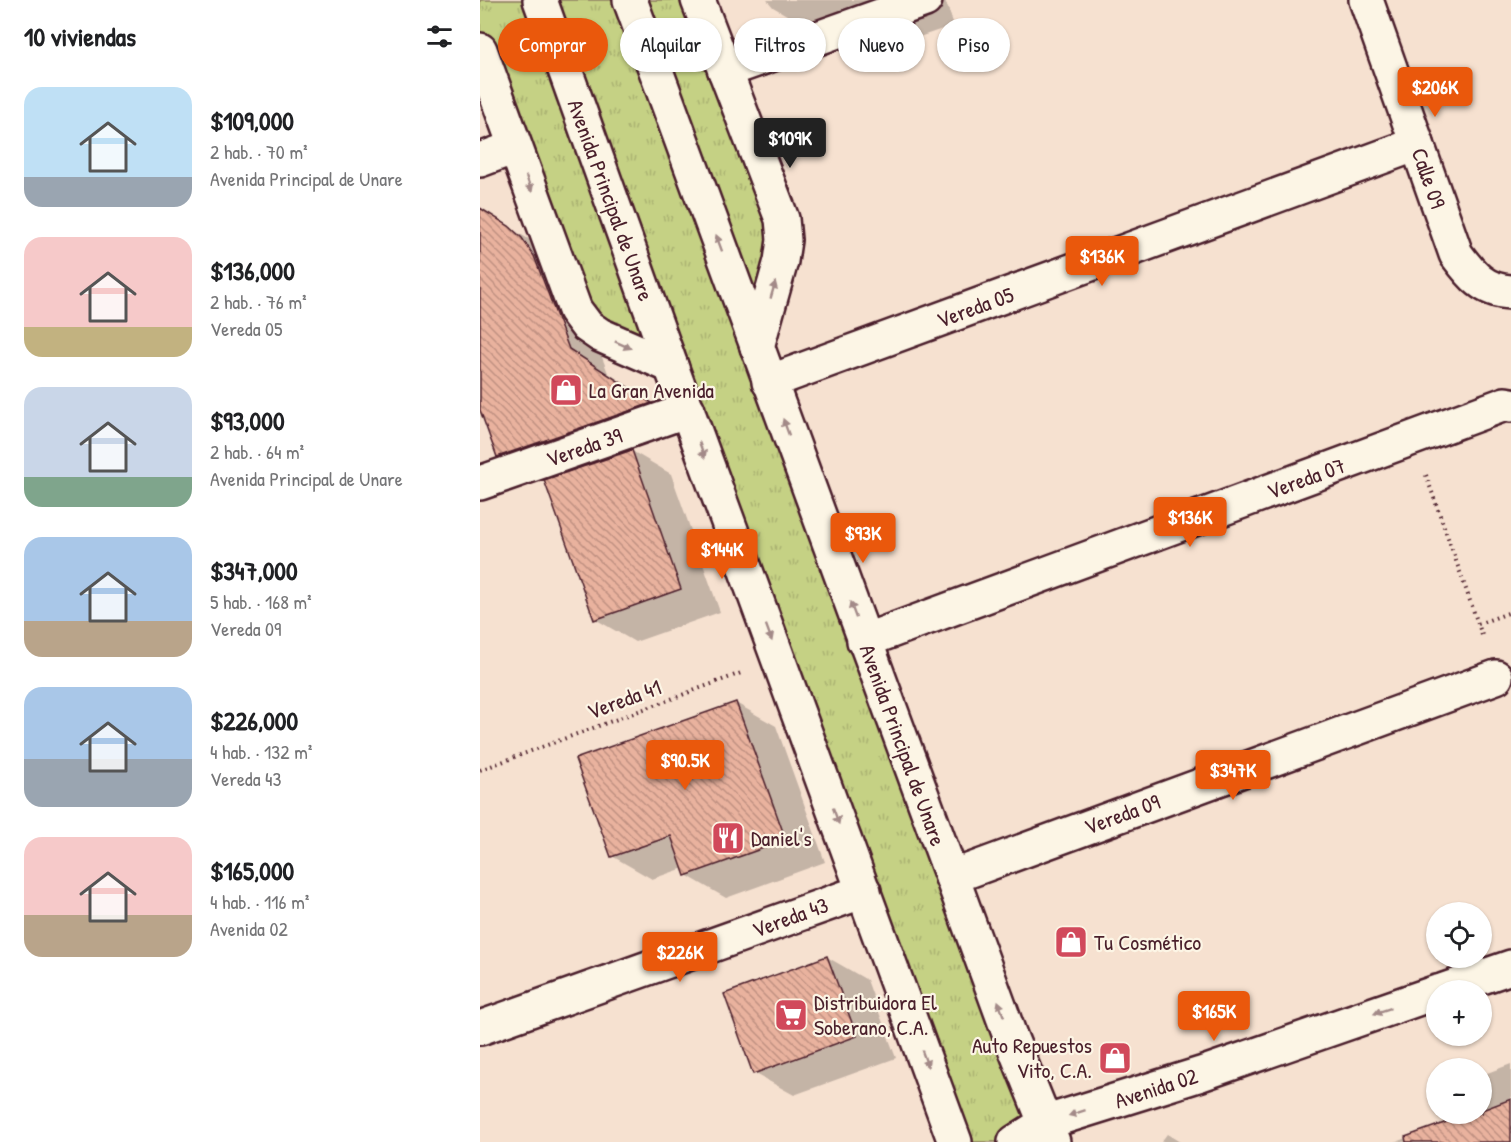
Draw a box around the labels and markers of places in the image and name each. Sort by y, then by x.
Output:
pin: $206K [1393,67,1477,118]
pin: $109K [748,118,832,169]
pin: $136K [1060,236,1144,287]
shop icon: La Gran Avenida [548,372,584,408]
place label: La Gran Avenida [589,375,714,405]
pin: $136K [1148,497,1232,548]
pin: $93K [827,513,899,564]
pin: $144K [680,529,764,580]
pin: $90.5K [636,740,734,791]
pin: $347K [1191,750,1275,801]
restaurant icon: Daniel's [710,820,746,856]
place label: Daniel's [751,823,812,853]
shop icon: Tu Cosmético [1053,924,1089,960]
place label: Tu Cosmético [1094,927,1201,957]
pin: $226K [638,932,722,983]
place label: Distribuidora El Soberano, C.A. [814,987,937,1042]
pin: $165K [1172,991,1256,1042]
supermarket icon: Distribuidora El Soberano, C.A. [773,997,809,1033]
place label: Auto Repuestos Vito, C.A. [972,1030,1092,1085]
shop icon: Auto Repuestos Vito, C.A. [1097,1040,1133,1076]

